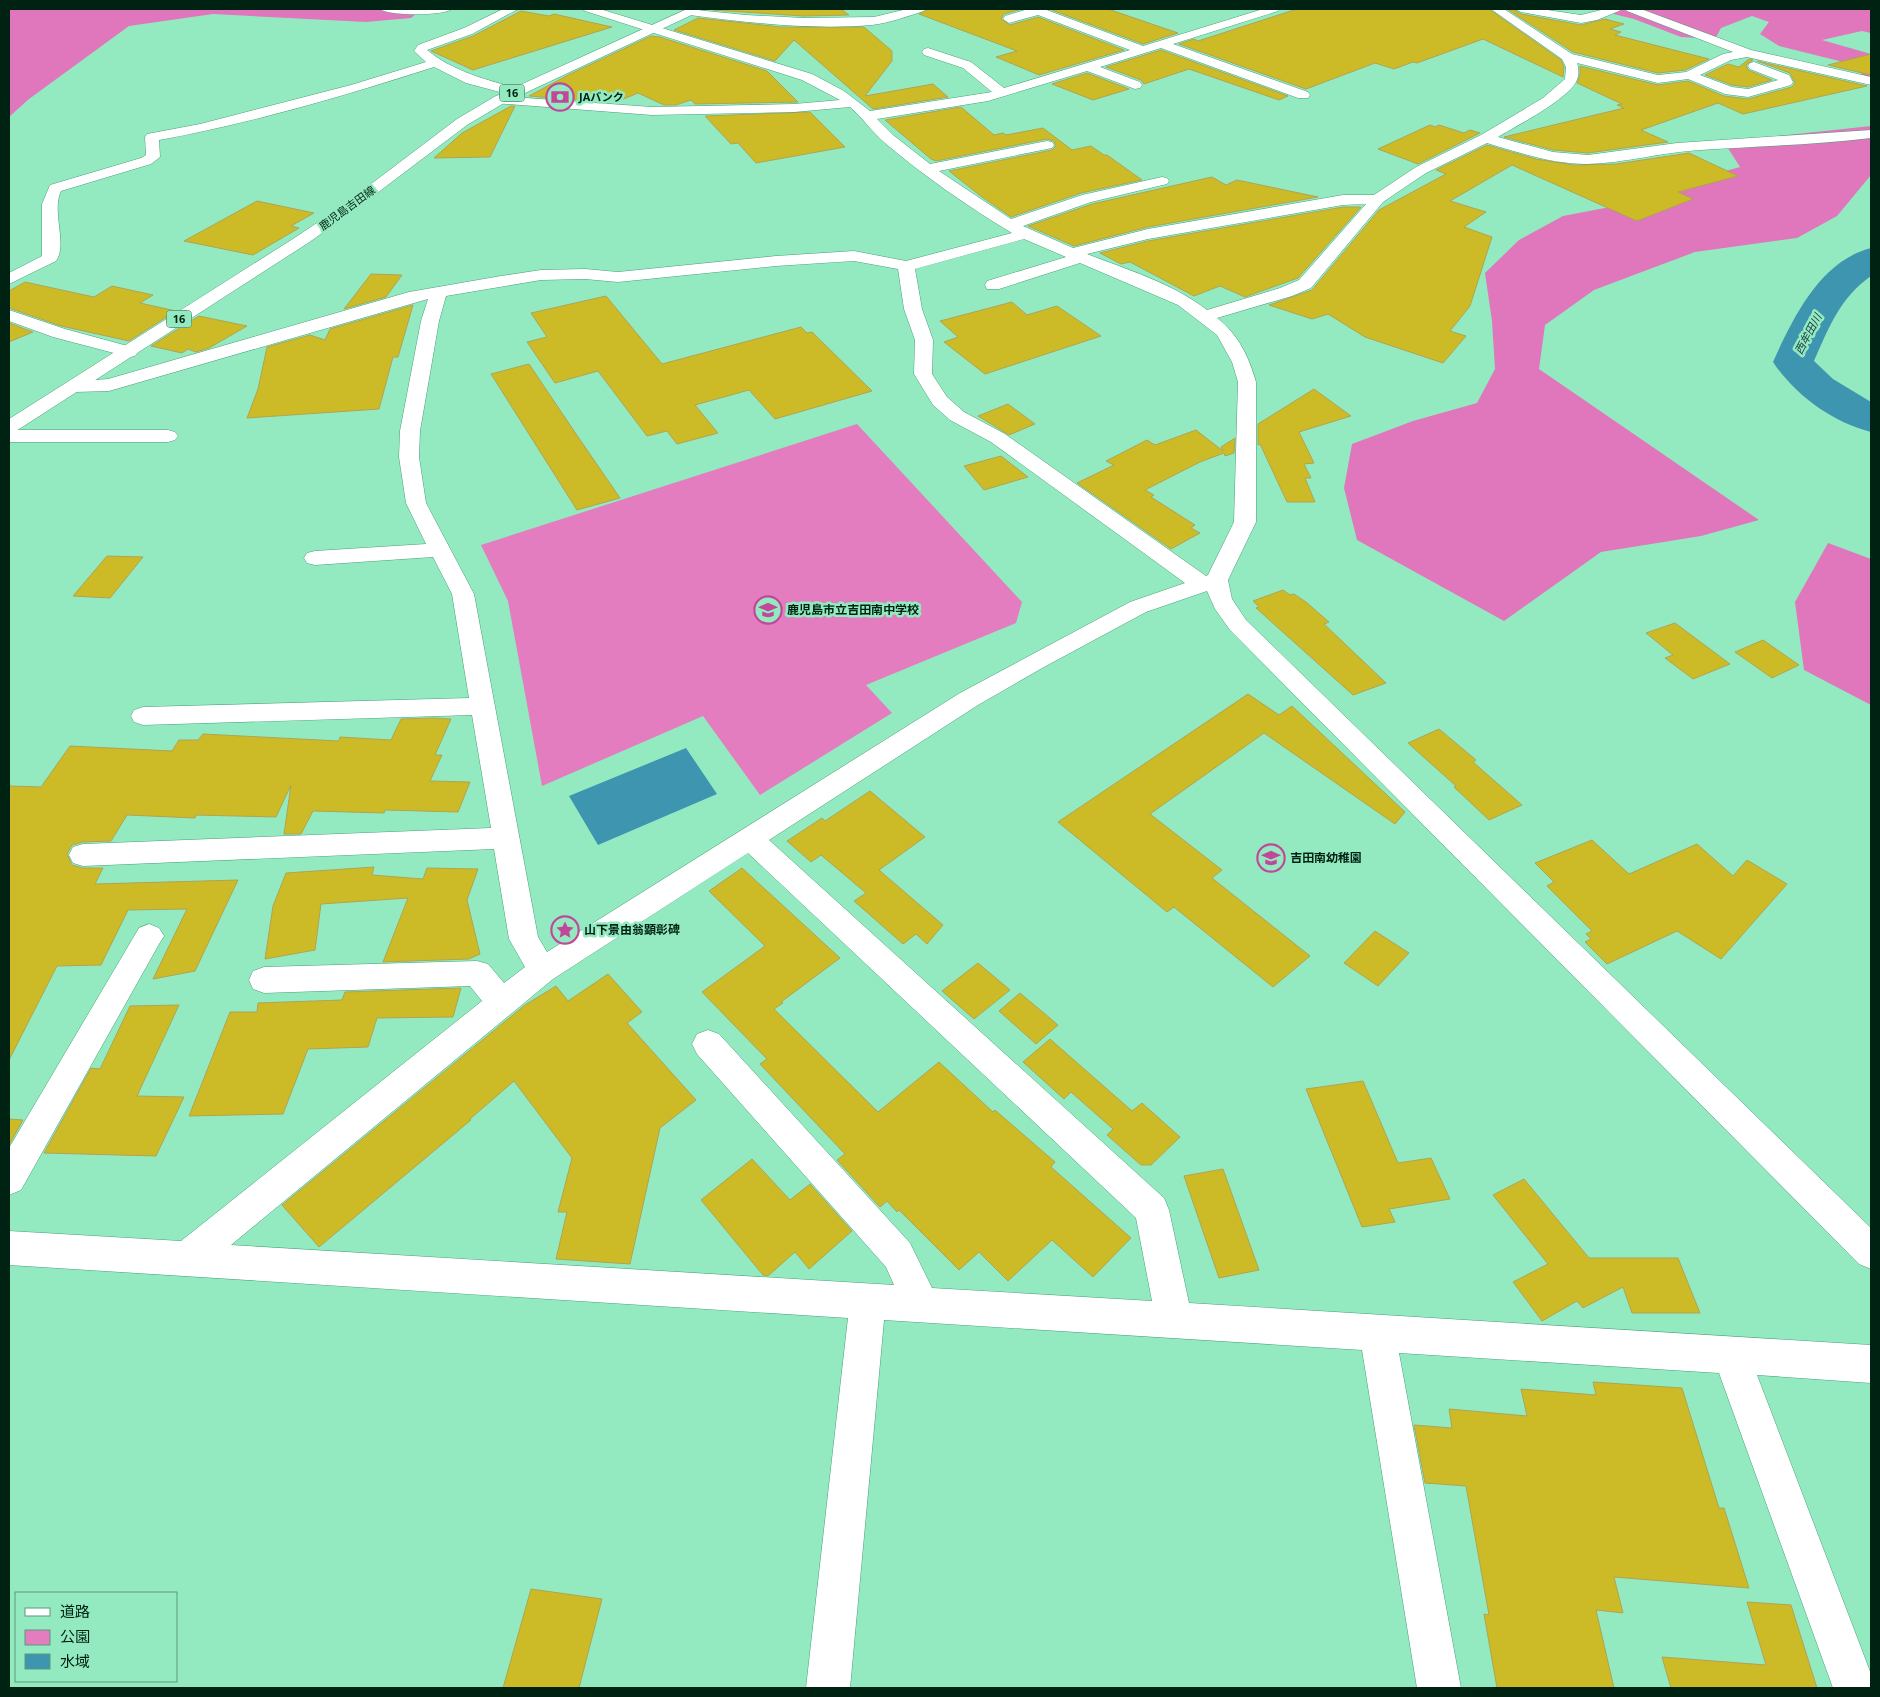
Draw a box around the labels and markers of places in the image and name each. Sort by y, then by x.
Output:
bank icon: JAバンク [545,82,575,112]
place label: JAバンク [578,89,624,104]
school or university icon: 鹿児島市立吉田南中学校 [753,595,783,625]
place label: 鹿児島市立吉田南中学校 [787,601,919,618]
school or university icon: 吉田南幼稚園 [1256,843,1286,873]
place label: 吉田南幼稚園 [1290,849,1362,866]
place icon: 山下景由翁顕彰碑 [550,915,580,945]
place label: 山下景由翁顕彰碑 [584,921,680,938]

